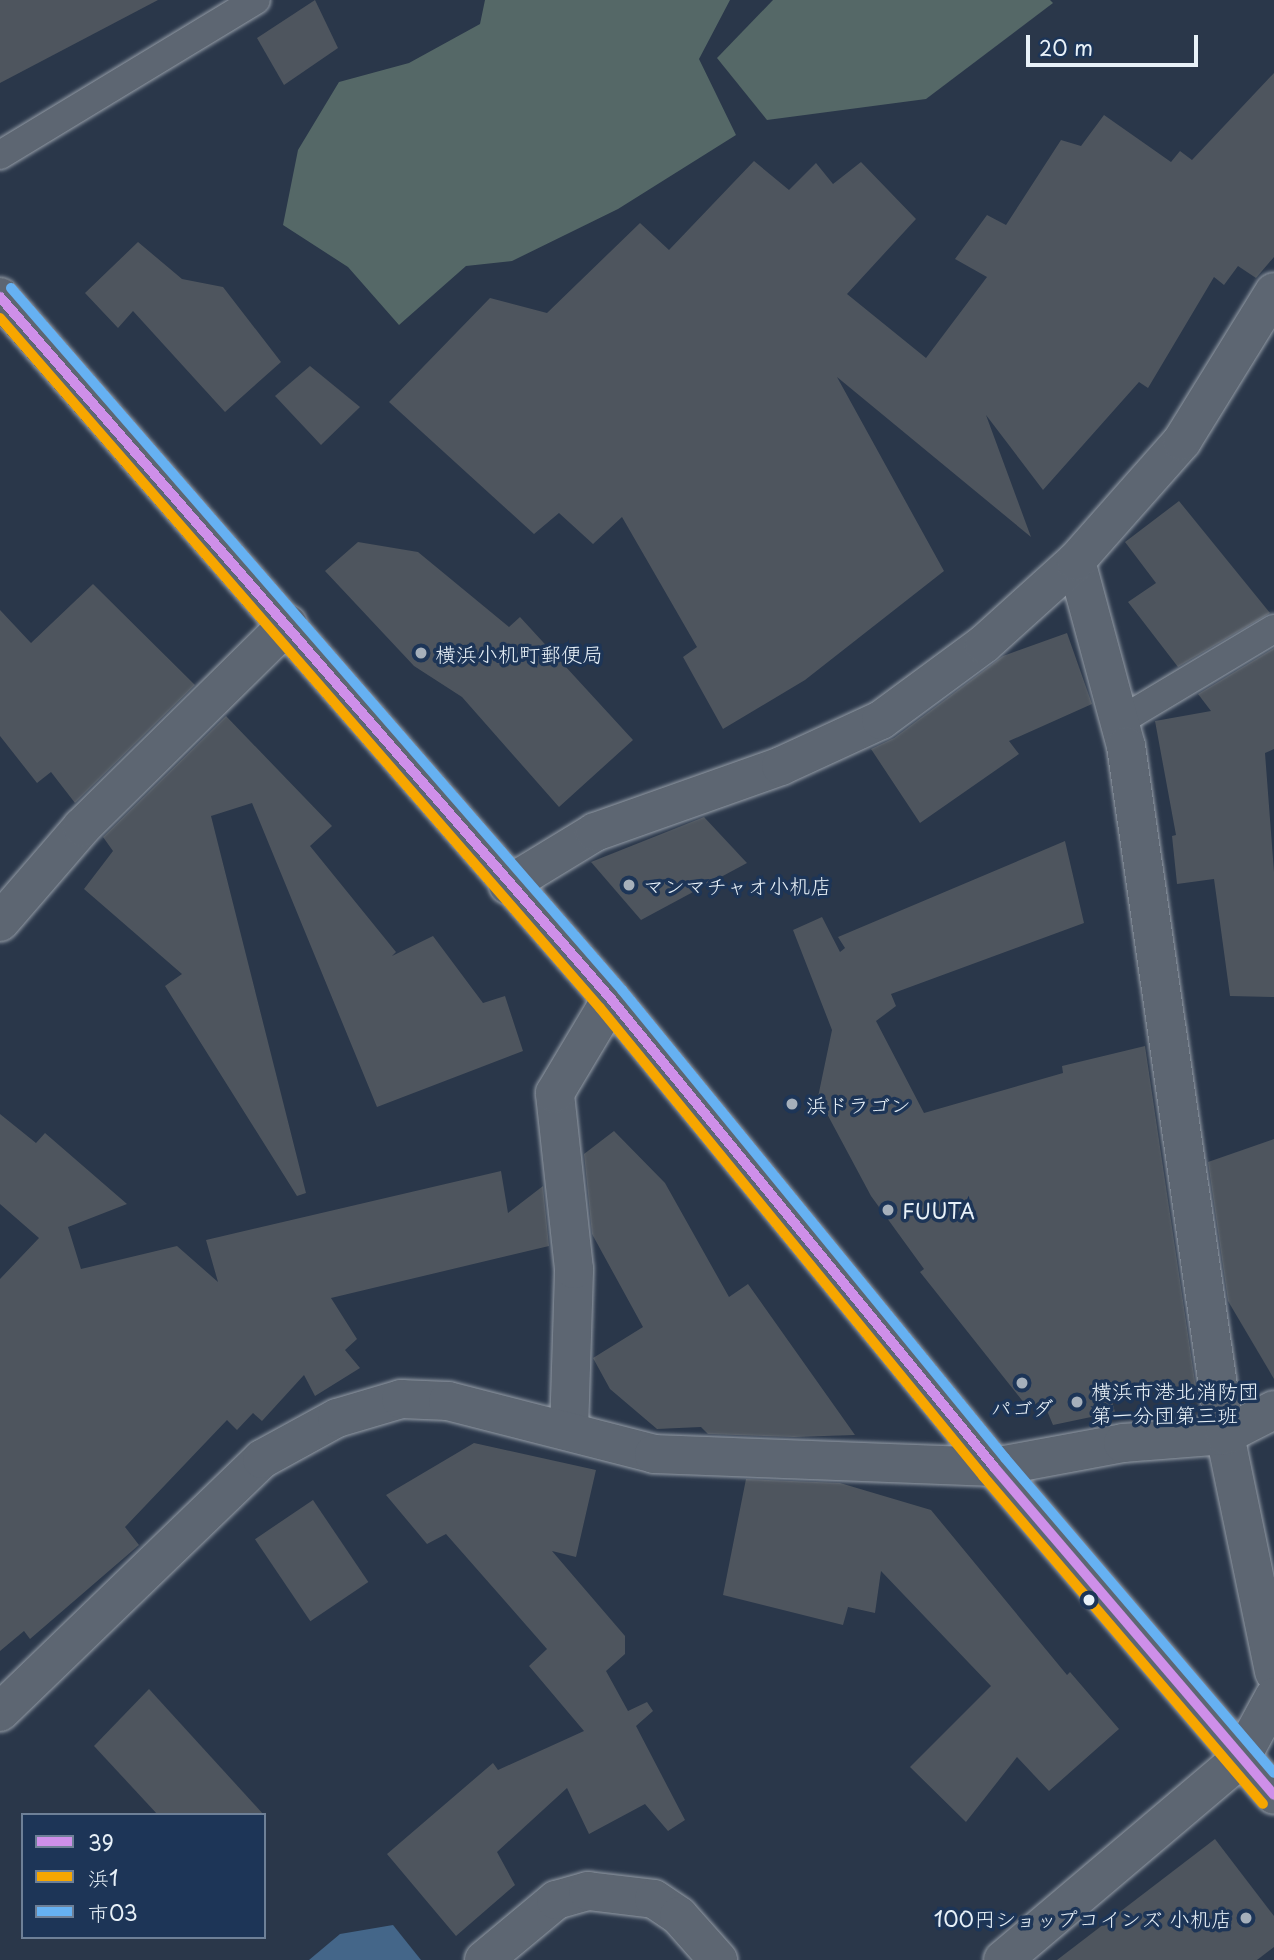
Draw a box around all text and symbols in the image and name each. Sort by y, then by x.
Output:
scale bar [1029,21,1200,65]
text: 20 m [1039,31,1093,63]
place label: 横浜小机町郵便局 [435,640,603,666]
marker: 横浜小机町郵便局 [413,645,429,661]
place label: マンマチャオ小机店 [643,872,832,898]
marker: マンマチャオ小机店 [621,877,637,893]
place label: 浜ドラゴン [806,1091,911,1117]
marker: 浜ドラゴン [784,1096,800,1112]
place label: FUUTA [902,1197,975,1223]
marker: FUUTA [880,1202,896,1218]
marker: パゴダ [1014,1375,1030,1391]
place label: 横浜市港北消防団 第一分団第三班 [1091,1377,1259,1427]
place label: パゴダ [991,1394,1053,1420]
marker: 横浜市港北消防団 第一分団第三班 [1069,1394,1085,1410]
unlabelled marker [1082,1593,1096,1607]
legend [21,1813,266,1939]
text: 39 [88,1826,114,1858]
text: 浜1 [88,1861,118,1893]
text: 市03 [88,1896,138,1928]
place label: 100円ショップコインズ 小机店 [933,1905,1232,1931]
marker: 100円ショップコインズ 小机店 [1238,1910,1254,1926]

